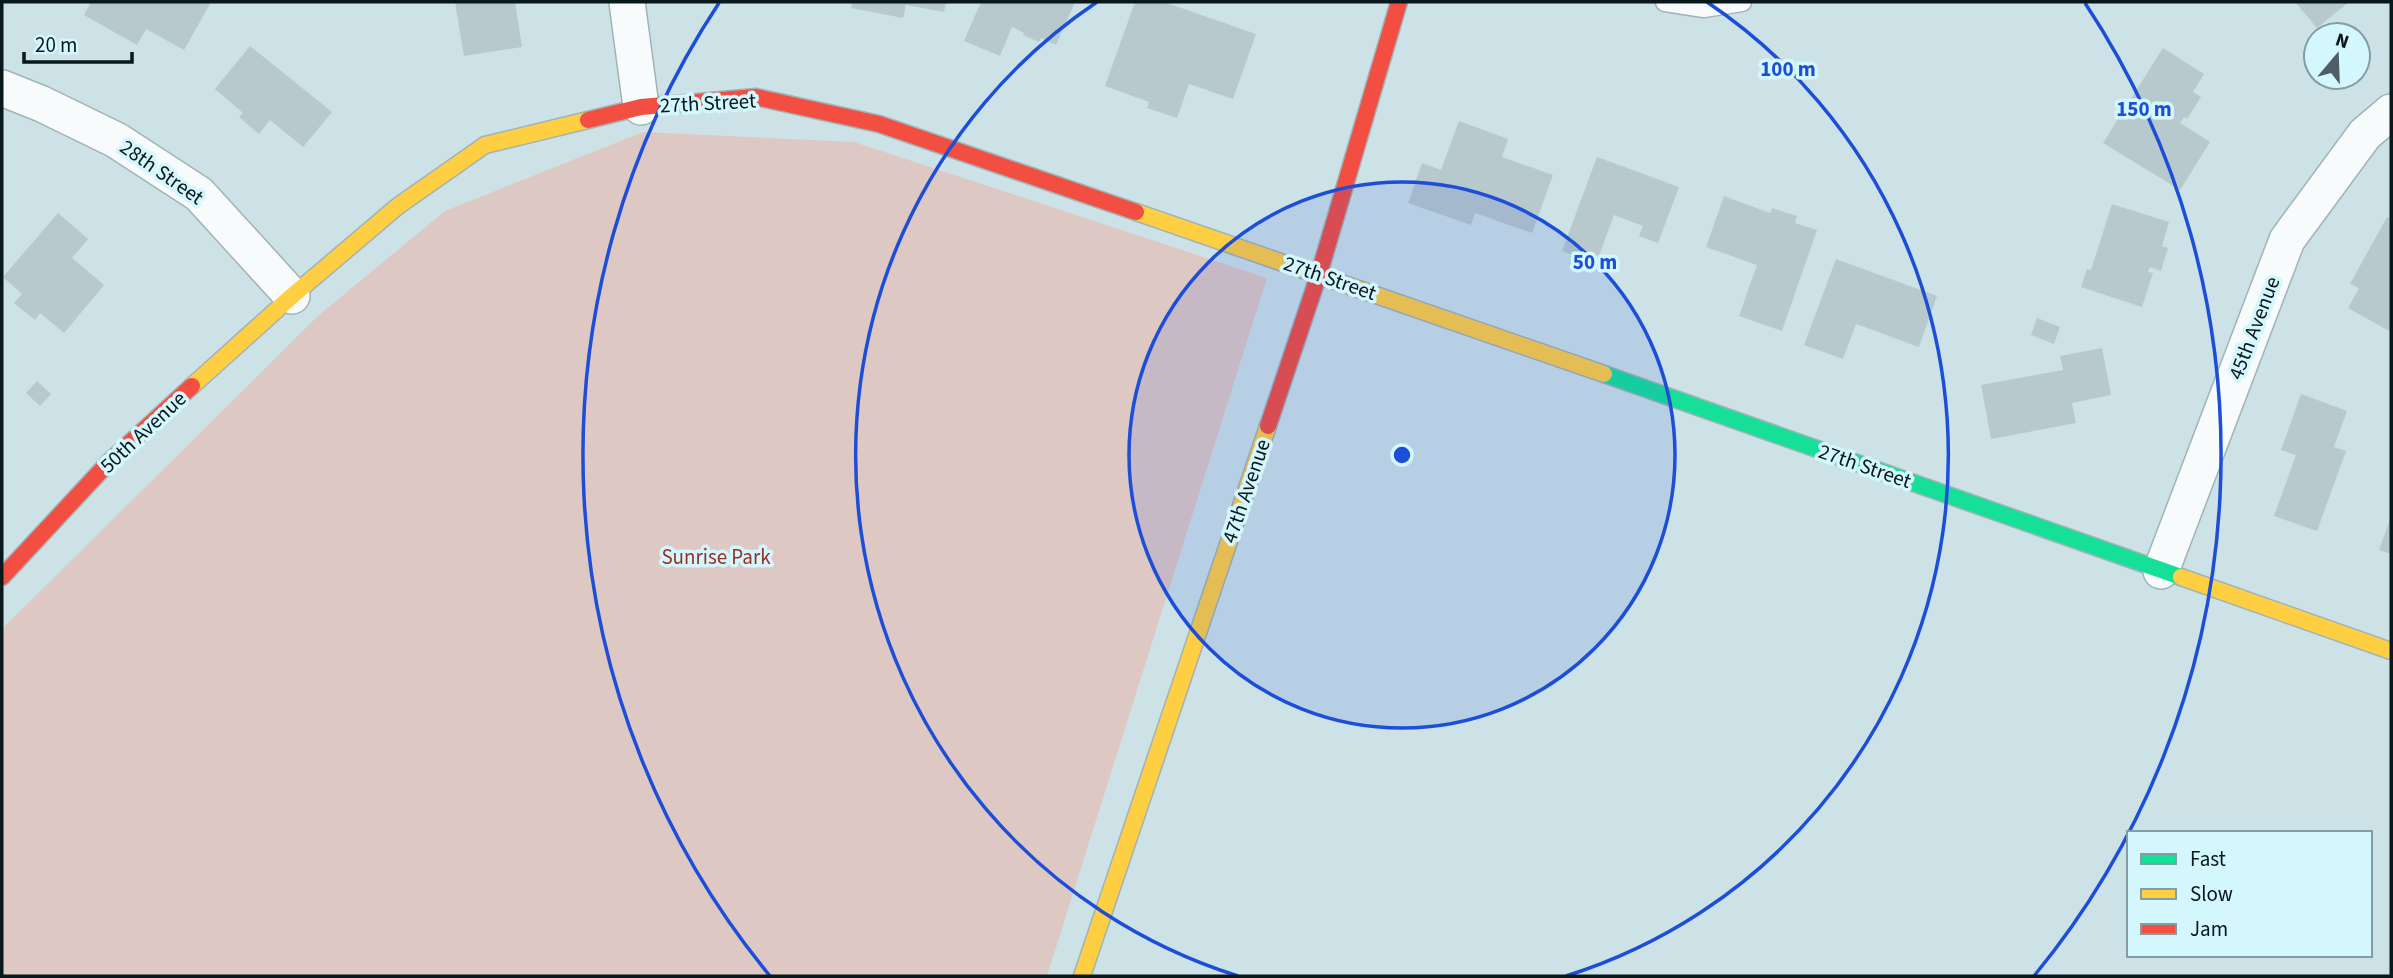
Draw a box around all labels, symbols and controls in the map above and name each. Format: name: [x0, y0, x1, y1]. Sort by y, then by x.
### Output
scale bar: [24, 21, 133, 65]
north arrow: [2302, 21, 2372, 91]
text: N: [2332, 27, 2352, 56]
text: 20 m: [35, 30, 77, 60]
text: 100 m: [1760, 54, 1816, 84]
street label: 27th Street: [659, 86, 757, 120]
text: 150 m: [2116, 94, 2172, 124]
street label: 28th Street: [114, 132, 210, 212]
text: 50 m: [1573, 247, 1617, 277]
street label: 27th Street: [1280, 248, 1380, 308]
street label: 45th Avenue: [2221, 272, 2287, 384]
street label: 50th Avenue: [93, 384, 193, 480]
street label: 47th Avenue: [1214, 435, 1278, 547]
street label: 27th Street: [1815, 436, 1915, 496]
centre of rings: [1390, 443, 1414, 467]
park label: Sunrise Park: [661, 542, 771, 572]
legend: [2127, 831, 2372, 957]
text: Fast: [2190, 844, 2226, 874]
text: Slow: [2190, 879, 2233, 909]
text: Jam: [2190, 914, 2228, 944]

